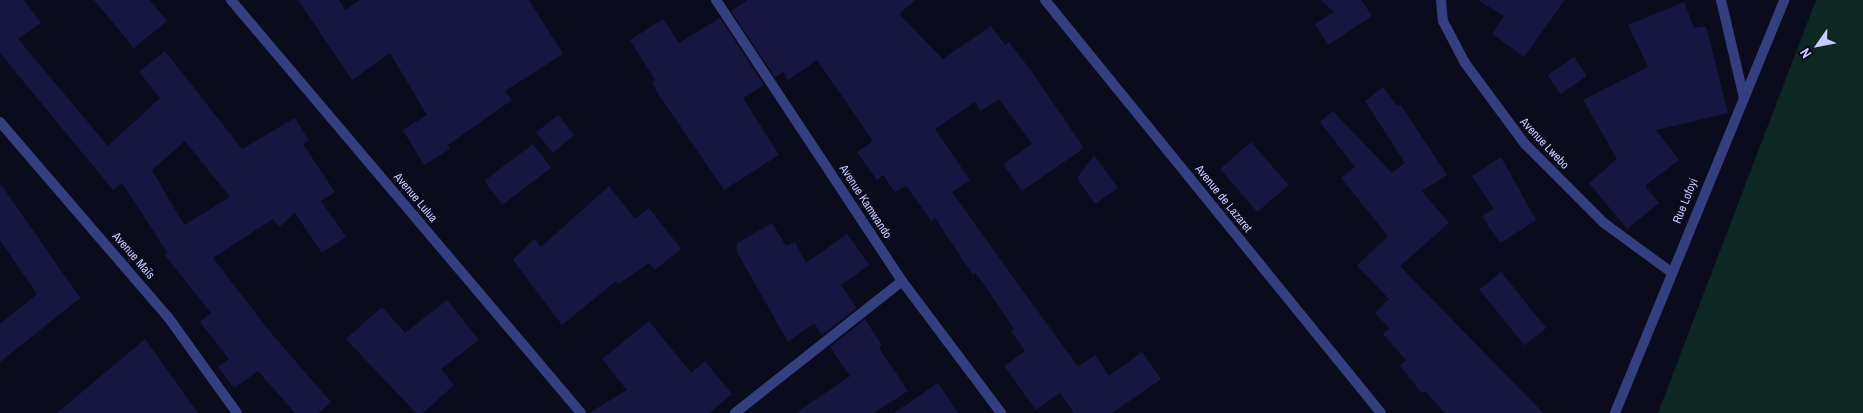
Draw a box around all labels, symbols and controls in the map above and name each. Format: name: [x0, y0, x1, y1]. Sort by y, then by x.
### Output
north arrow: [1793, 20, 1843, 70]
text: N: [1796, 45, 1815, 62]
street label: Avenue Lwebo: [1517, 115, 1571, 173]
street label: Avenue Kamwando: [836, 162, 894, 242]
street label: Avenue de Lazaret: [1191, 162, 1255, 236]
street label: Avenue Lulua: [390, 170, 440, 226]
street label: Rue Lofoyi: [1670, 176, 1702, 226]
street label: Avenue Maïs: [109, 230, 157, 282]

